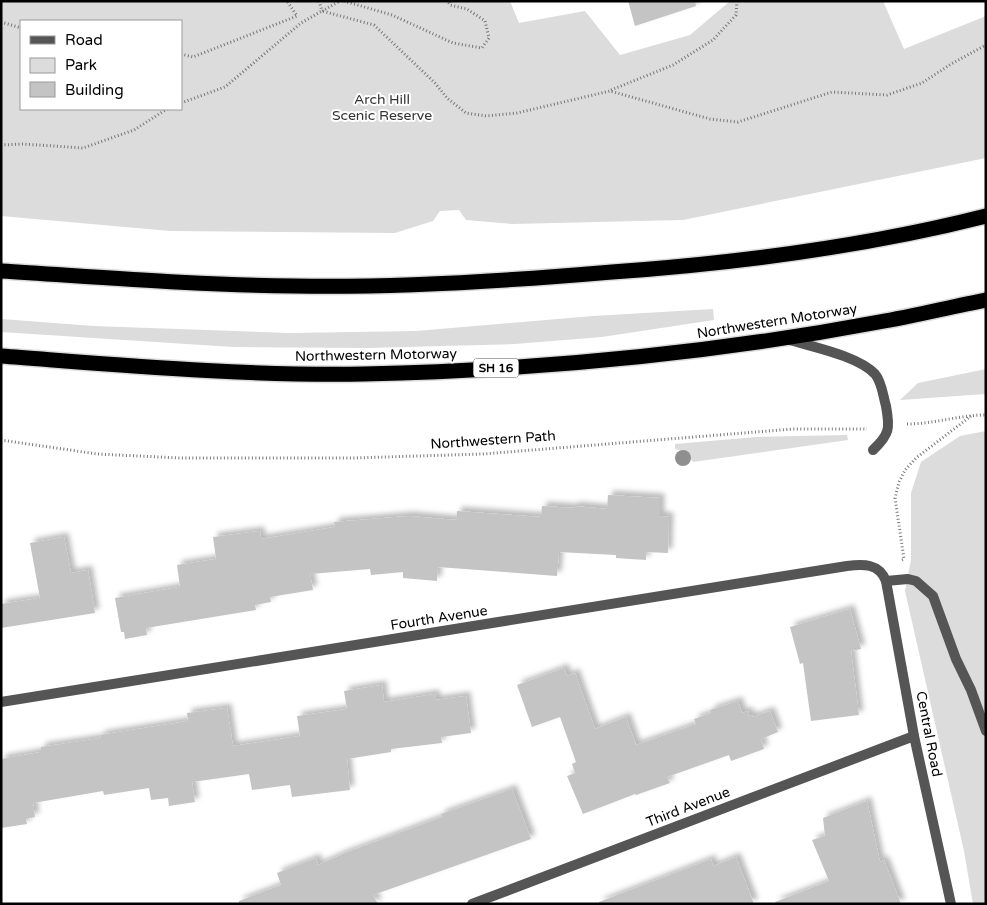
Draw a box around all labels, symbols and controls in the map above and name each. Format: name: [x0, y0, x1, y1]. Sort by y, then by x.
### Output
legend: [20, 20, 182, 110]
text: Road: [65, 31, 103, 49]
text: Park: [65, 56, 97, 74]
text: Building: [65, 81, 124, 99]
park label: Arch Hill Scenic Reserve: [332, 91, 432, 124]
street label: Northwestern Motorway: [696, 300, 859, 342]
street label: Northwestern Motorway: [295, 345, 458, 365]
road number: SH 16: [474, 358, 518, 378]
street label: Northwestern Path: [430, 427, 556, 453]
street label: Fourth Avenue: [389, 602, 489, 634]
street label: Central Road: [912, 690, 946, 778]
street label: Third Avenue: [644, 783, 732, 831]

